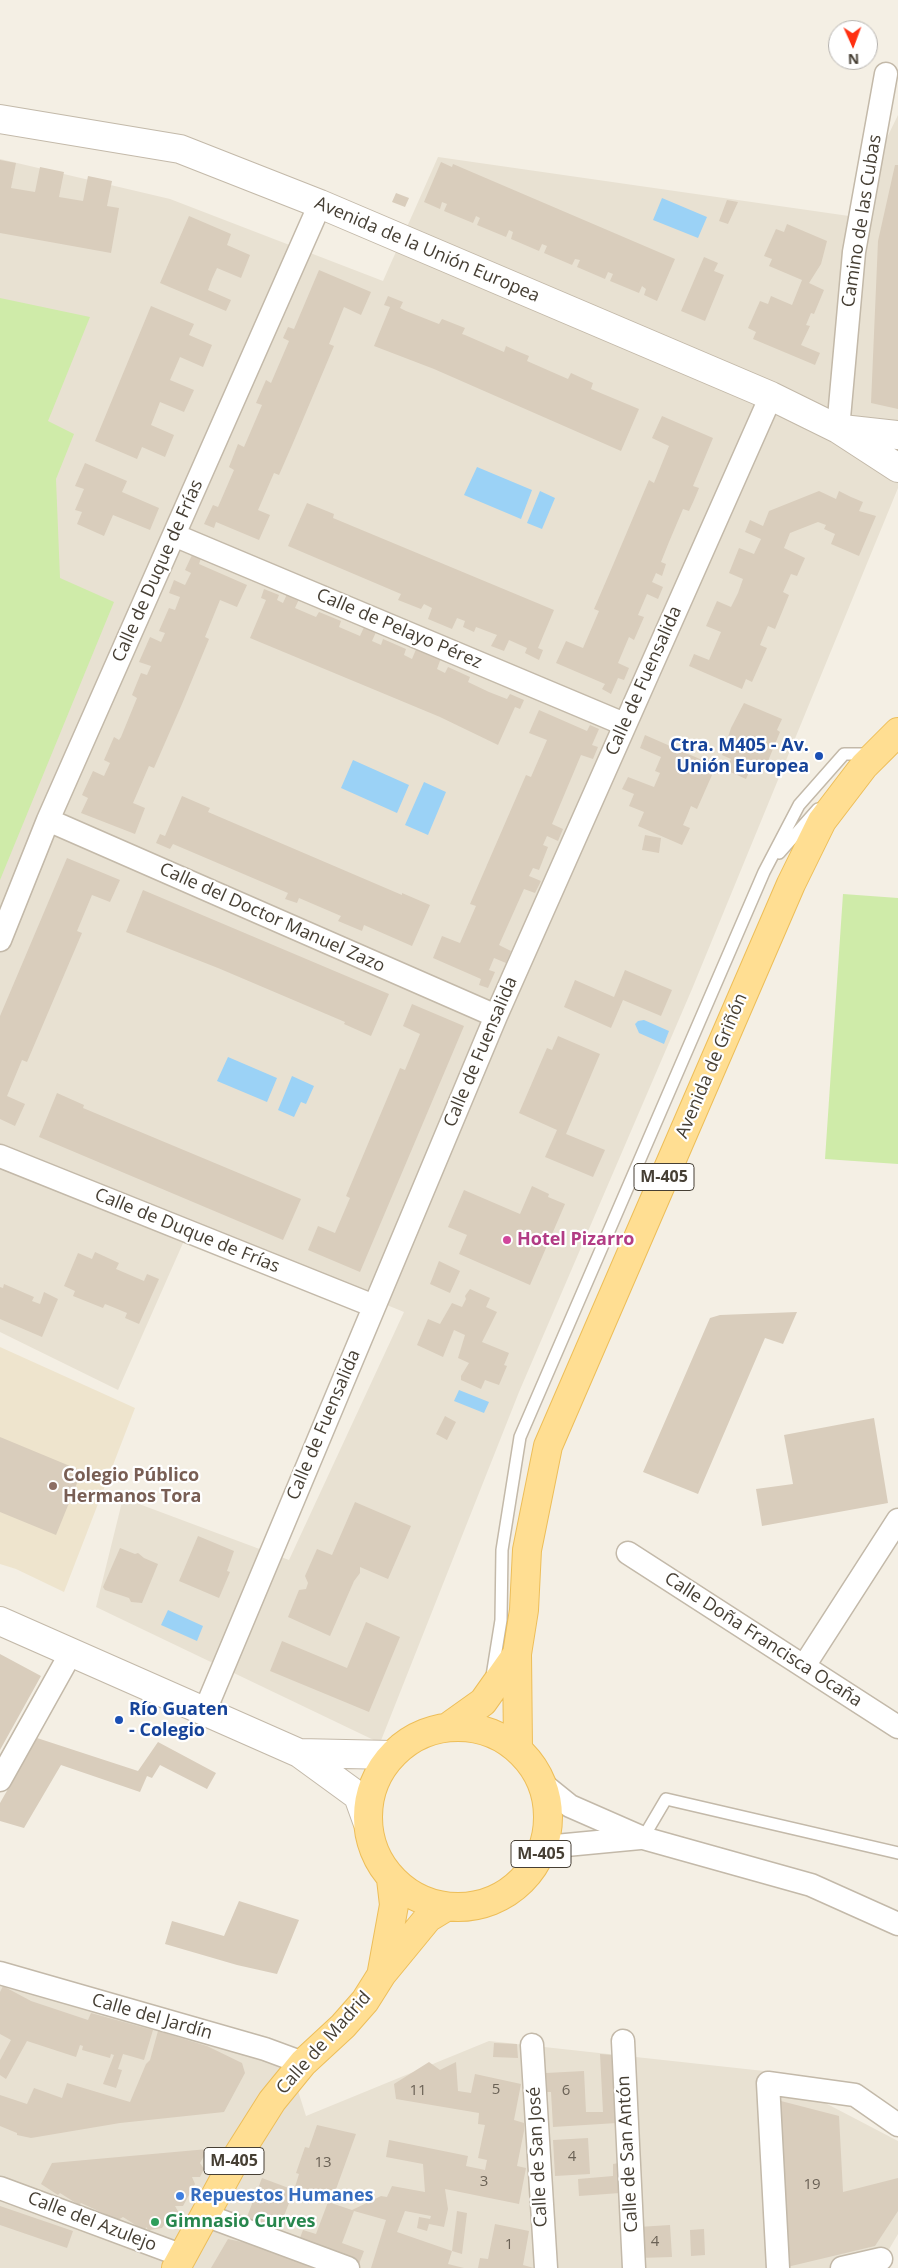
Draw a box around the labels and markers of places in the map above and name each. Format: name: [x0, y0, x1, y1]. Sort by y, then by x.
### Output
place label: Ctra. M405 - Av. Unión Europea: [670, 735, 809, 778]
marker: Ctra. M405 - Av. Unión Europea: [813, 750, 825, 762]
place label: Hotel Pizarro: [517, 1229, 634, 1251]
marker: Hotel Pizarro: [501, 1234, 513, 1246]
place label: Colegio Público Hermanos Tora: [63, 1465, 201, 1508]
marker: Colegio Público Hermanos Tora: [47, 1480, 59, 1492]
place label: Río Guaten - Colegio: [129, 1699, 228, 1742]
marker: Río Guaten - Colegio: [113, 1714, 125, 1726]
place label: Repuestos Humanes: [190, 2185, 373, 2207]
marker: Repuestos Humanes: [174, 2190, 186, 2202]
place label: Gimnasio Curves: [165, 2211, 315, 2233]
marker: Gimnasio Curves: [149, 2216, 161, 2228]

